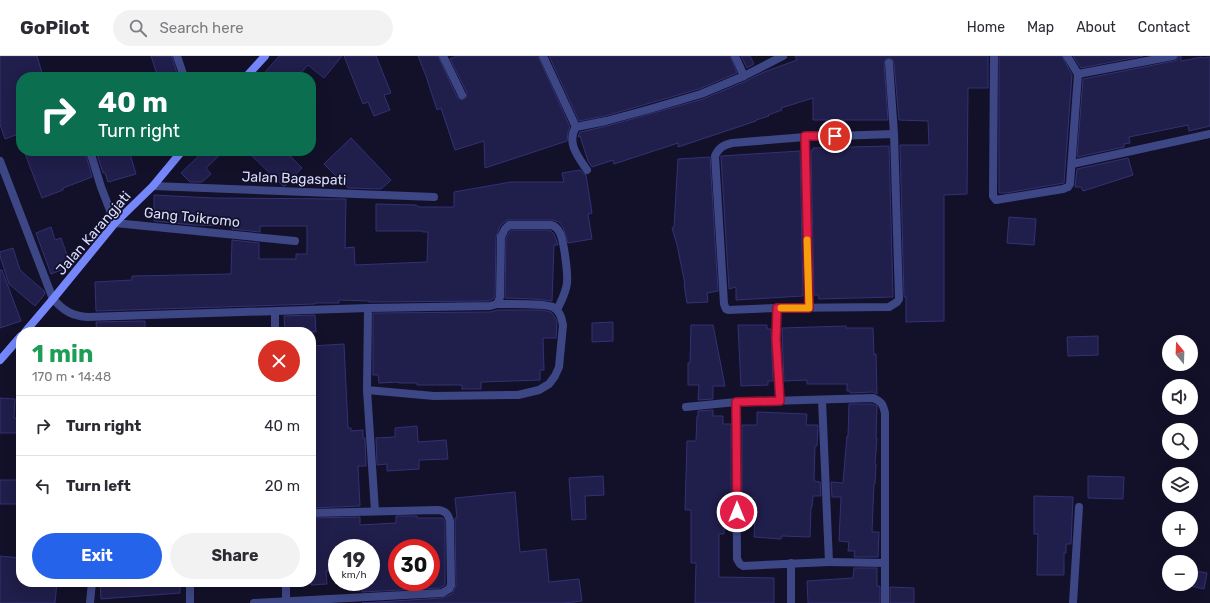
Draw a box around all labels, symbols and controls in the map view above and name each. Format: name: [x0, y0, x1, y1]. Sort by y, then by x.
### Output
search box: [113, 10, 393, 46]
text: GoPilot: [20, 16, 89, 39]
icon: search: [127, 17, 149, 39]
text: Search here: [159, 19, 244, 37]
text: Home: [967, 19, 1005, 36]
text: Map: [1027, 19, 1054, 36]
text: About: [1076, 19, 1116, 36]
text: Contact: [1138, 19, 1190, 36]
text: 40 m: [98, 86, 168, 119]
icon: right: [32, 88, 84, 140]
pin: [818, 119, 852, 153]
text: Turn right: [98, 120, 180, 142]
icon: arrive: [824, 125, 846, 147]
street label: Jalan Bagaspati: [241, 168, 347, 189]
street label: Jalan Karangjati: [52, 188, 134, 279]
street label: Gang Toikromo: [143, 204, 241, 231]
north arrow: [1162, 335, 1198, 371]
map controls: [1162, 335, 1198, 591]
text: 1 min: [32, 340, 93, 368]
button: close: [258, 340, 300, 382]
text: 170 m · 14:48: [32, 369, 111, 384]
button: sound: [1162, 379, 1198, 415]
icon: right: [32, 415, 54, 437]
text: Turn right: [66, 417, 141, 435]
text: 40 m: [264, 417, 300, 435]
button: search: [1162, 423, 1198, 459]
button: layers: [1162, 467, 1198, 503]
icon: left: [32, 475, 54, 497]
text: Turn left: [66, 477, 131, 495]
text: 20 m: [265, 477, 300, 495]
position arrow: [716, 491, 758, 533]
button: +: [1162, 511, 1198, 547]
button: Exit: [32, 533, 162, 579]
button: Share: [170, 533, 300, 579]
speed limit sign: 30: [388, 539, 440, 591]
text: 19: [343, 548, 365, 572]
button: −: [1162, 555, 1198, 591]
text: km/h: [342, 569, 366, 581]

